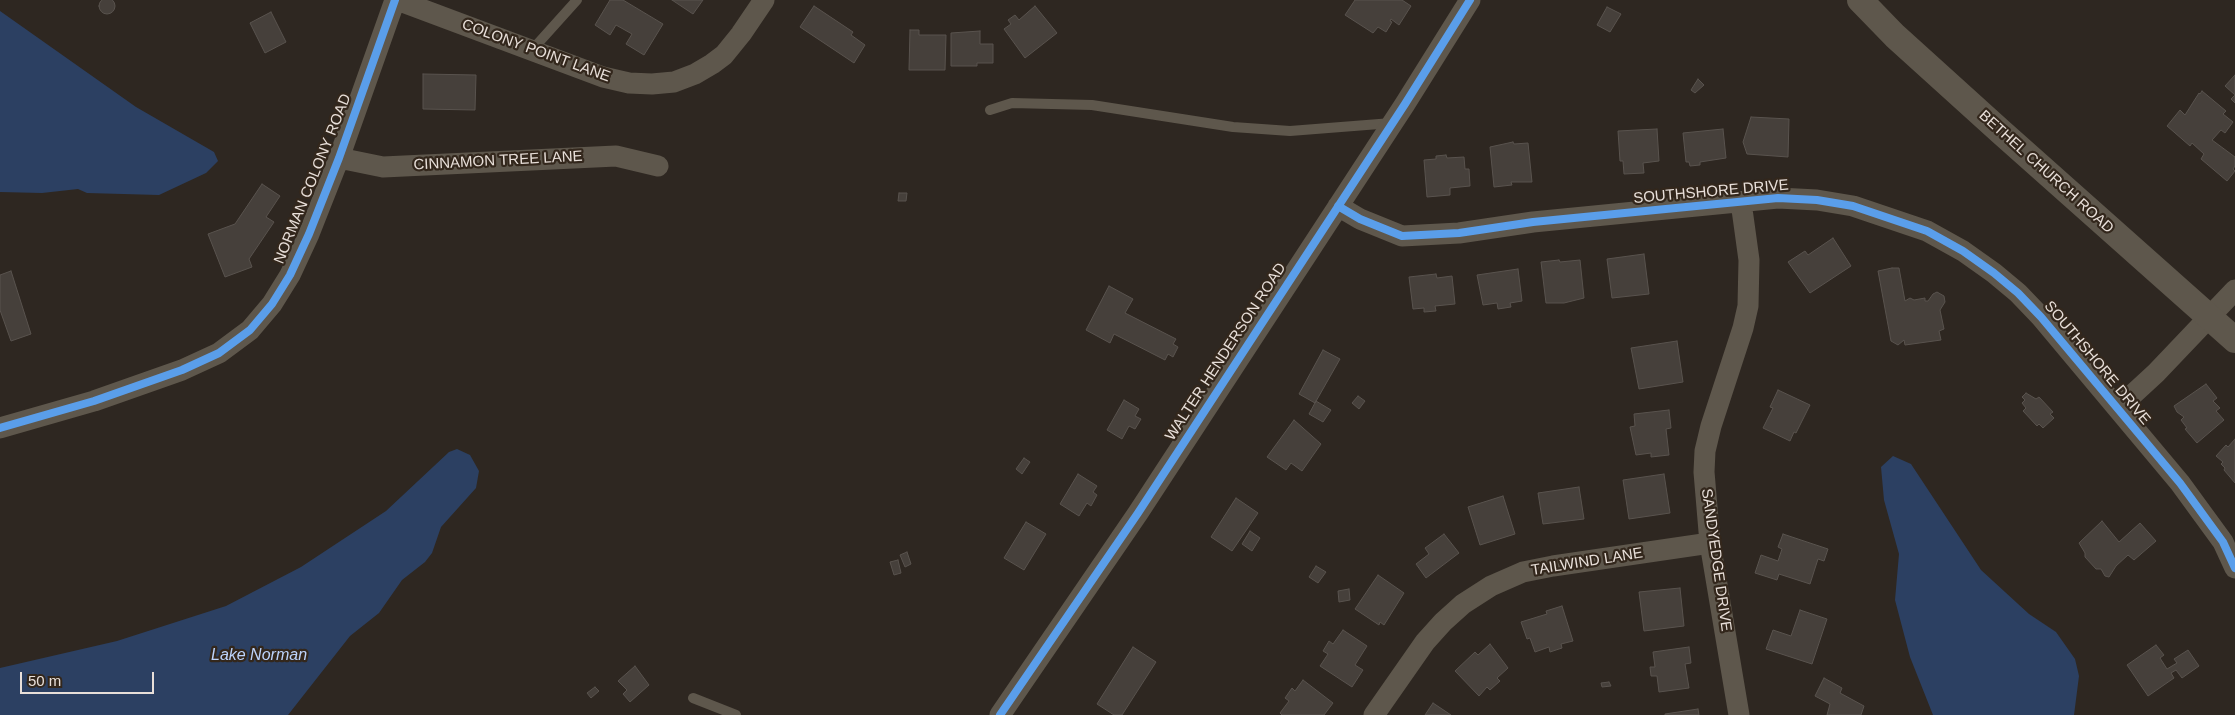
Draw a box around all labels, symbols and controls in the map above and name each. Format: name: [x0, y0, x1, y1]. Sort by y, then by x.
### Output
street label: COLONY POINT LANE: [459, 16, 613, 86]
street label: NORMAN COLONY ROAD: [271, 91, 355, 267]
street label: BETHEL CHURCH ROAD: [1975, 107, 2117, 237]
street label: CINNAMON TREE LANE: [413, 148, 583, 174]
street label: SOUTHSHORE DRIVE: [1633, 176, 1789, 208]
street label: WALTER HENDERSON ROAD: [1162, 260, 1290, 444]
street label: SOUTHSHORE DRIVE: [2040, 298, 2154, 428]
street label: SANDYEDGE DRIVE: [1697, 487, 1735, 633]
street label: TAILWIND LANE: [1530, 544, 1644, 580]
water label: Lake Norman: [211, 646, 307, 666]
scale bar: [22, 662, 156, 694]
text: 50 m: [28, 672, 61, 689]

